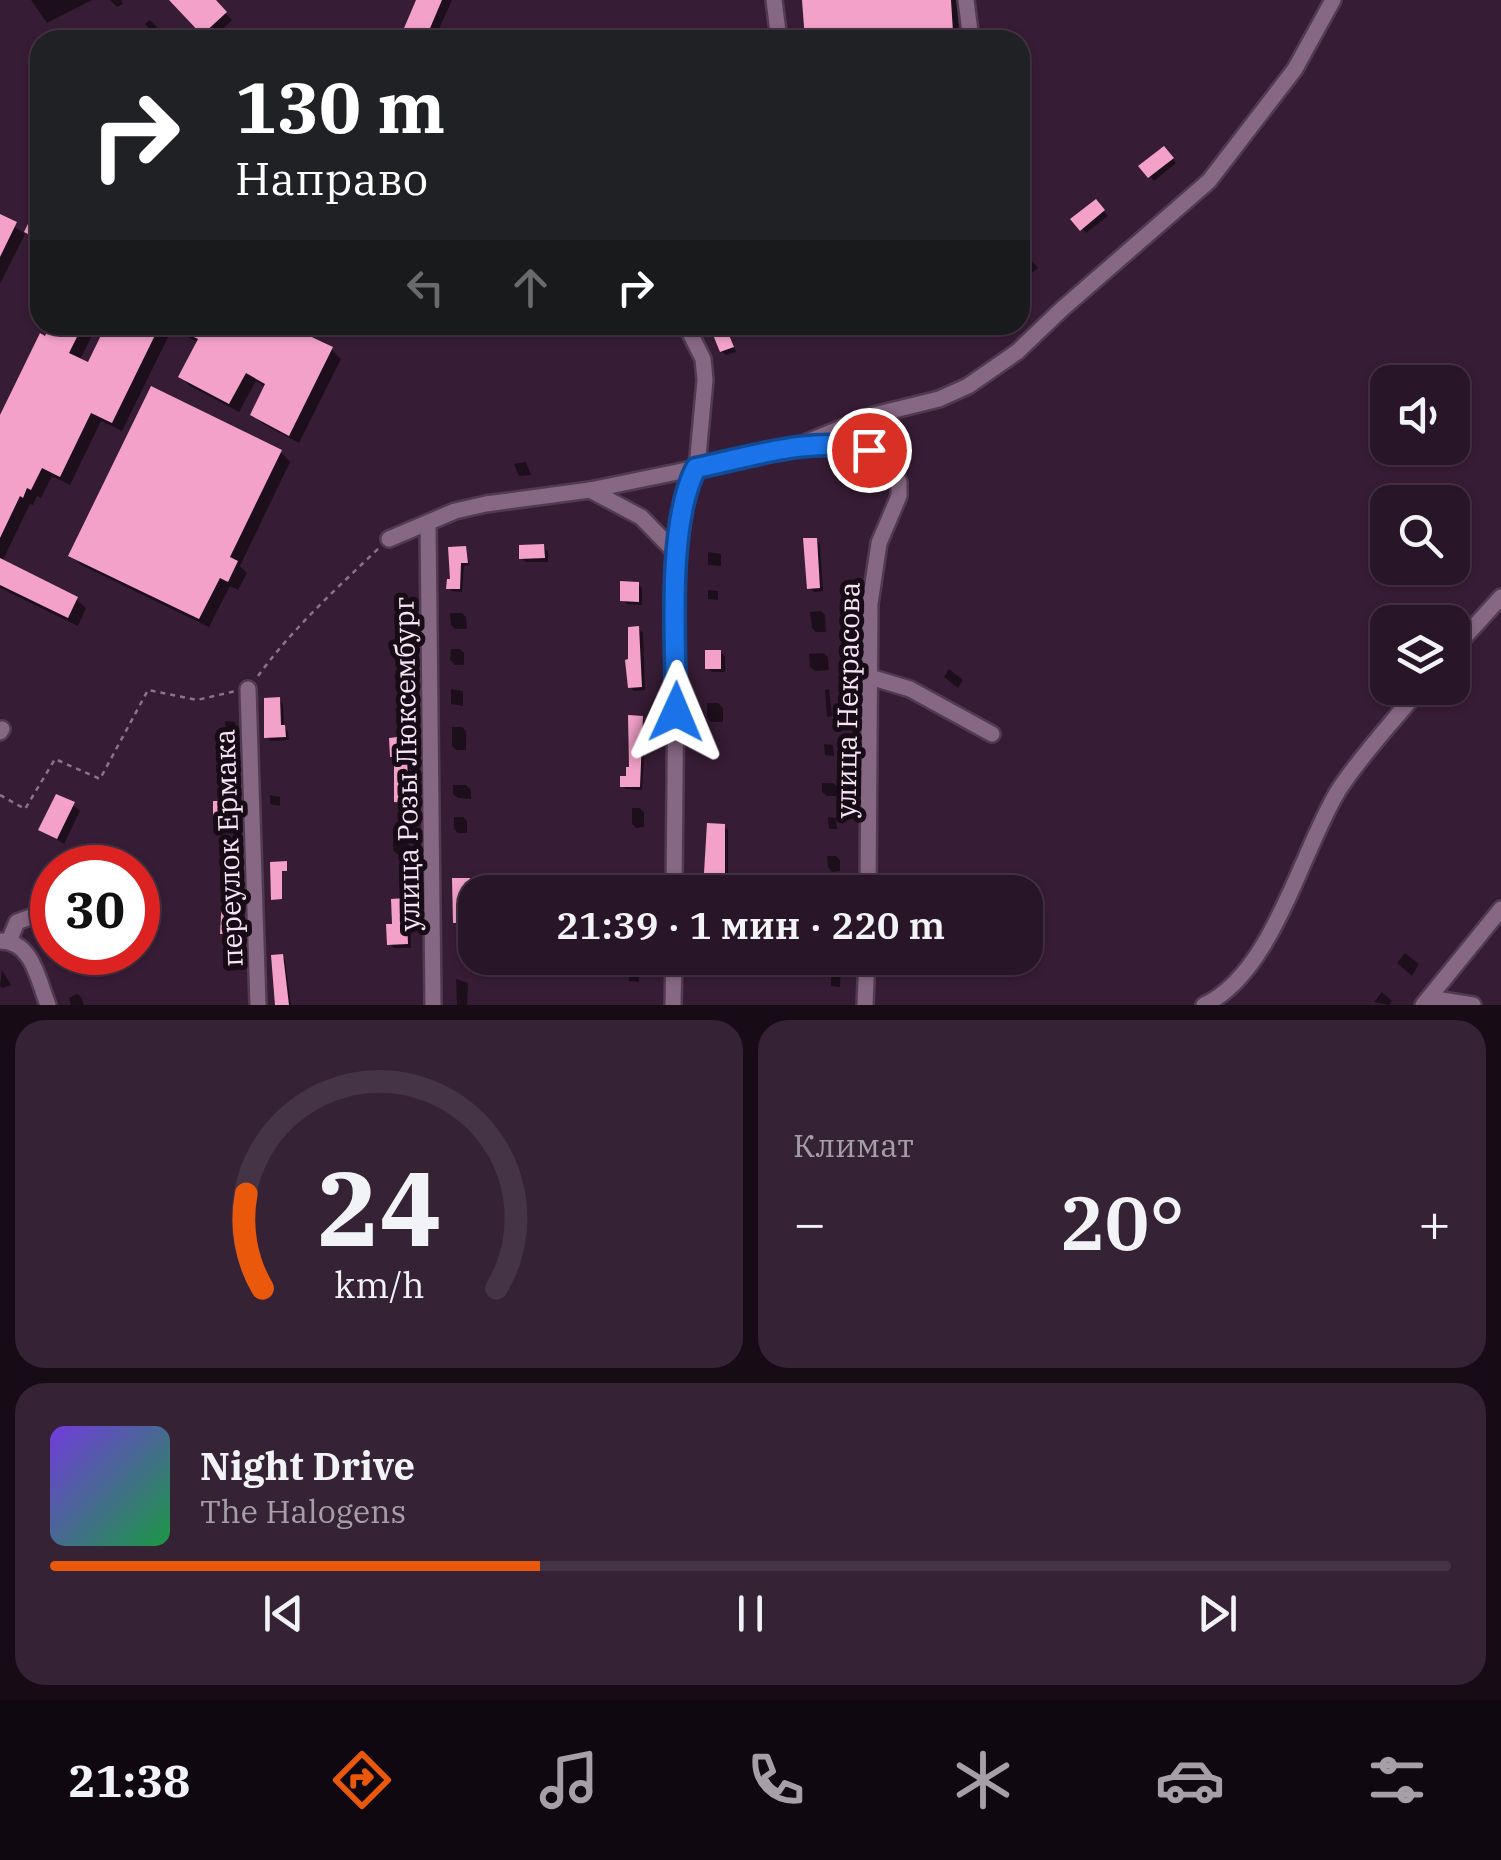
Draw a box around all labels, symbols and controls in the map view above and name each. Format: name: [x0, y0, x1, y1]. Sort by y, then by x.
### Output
text: 130 m: [235, 61, 445, 152]
icon: right: [70, 70, 200, 200]
text: Направо: [235, 149, 428, 207]
icon: left: [398, 260, 453, 315]
icon: ahead: [503, 260, 558, 315]
icon: right: [608, 260, 663, 315]
map controls: [1370, 365, 1470, 705]
button: sound: [1370, 365, 1470, 465]
pin: [827, 408, 912, 493]
icon: arrive: [842, 423, 897, 478]
button: search: [1370, 485, 1470, 585]
street label: улица Некрасова: [826, 581, 868, 819]
street label: улица Розы Люксембург: [385, 597, 427, 931]
button: layers: [1370, 605, 1470, 705]
position arrow: [624, 660, 728, 764]
street label: переулок Ермака: [205, 728, 251, 968]
speed limit sign: 30: [30, 845, 160, 975]
text: 21:39 · 1 мин · 220 m: [556, 900, 945, 949]
text: Климат: [793, 1124, 914, 1166]
text: 24: [317, 1139, 441, 1275]
text: 20°: [1059, 1173, 1185, 1271]
text: −: [793, 1187, 826, 1258]
text: +: [1418, 1187, 1451, 1258]
text: km/h: [334, 1261, 424, 1308]
text: Night Drive: [200, 1441, 415, 1490]
text: The Halogens: [200, 1490, 406, 1532]
icon: previous: [256, 1586, 311, 1641]
icon: pause: [723, 1586, 778, 1641]
icon: next: [1190, 1586, 1245, 1641]
icon: directions: [327, 1745, 397, 1815]
icon: music: [534, 1745, 604, 1815]
icon: phone: [741, 1745, 811, 1815]
icon: climate: [948, 1745, 1018, 1815]
icon: car: [1155, 1745, 1225, 1815]
icon: filters: [1362, 1745, 1432, 1815]
text: 21:38: [69, 1751, 190, 1809]

